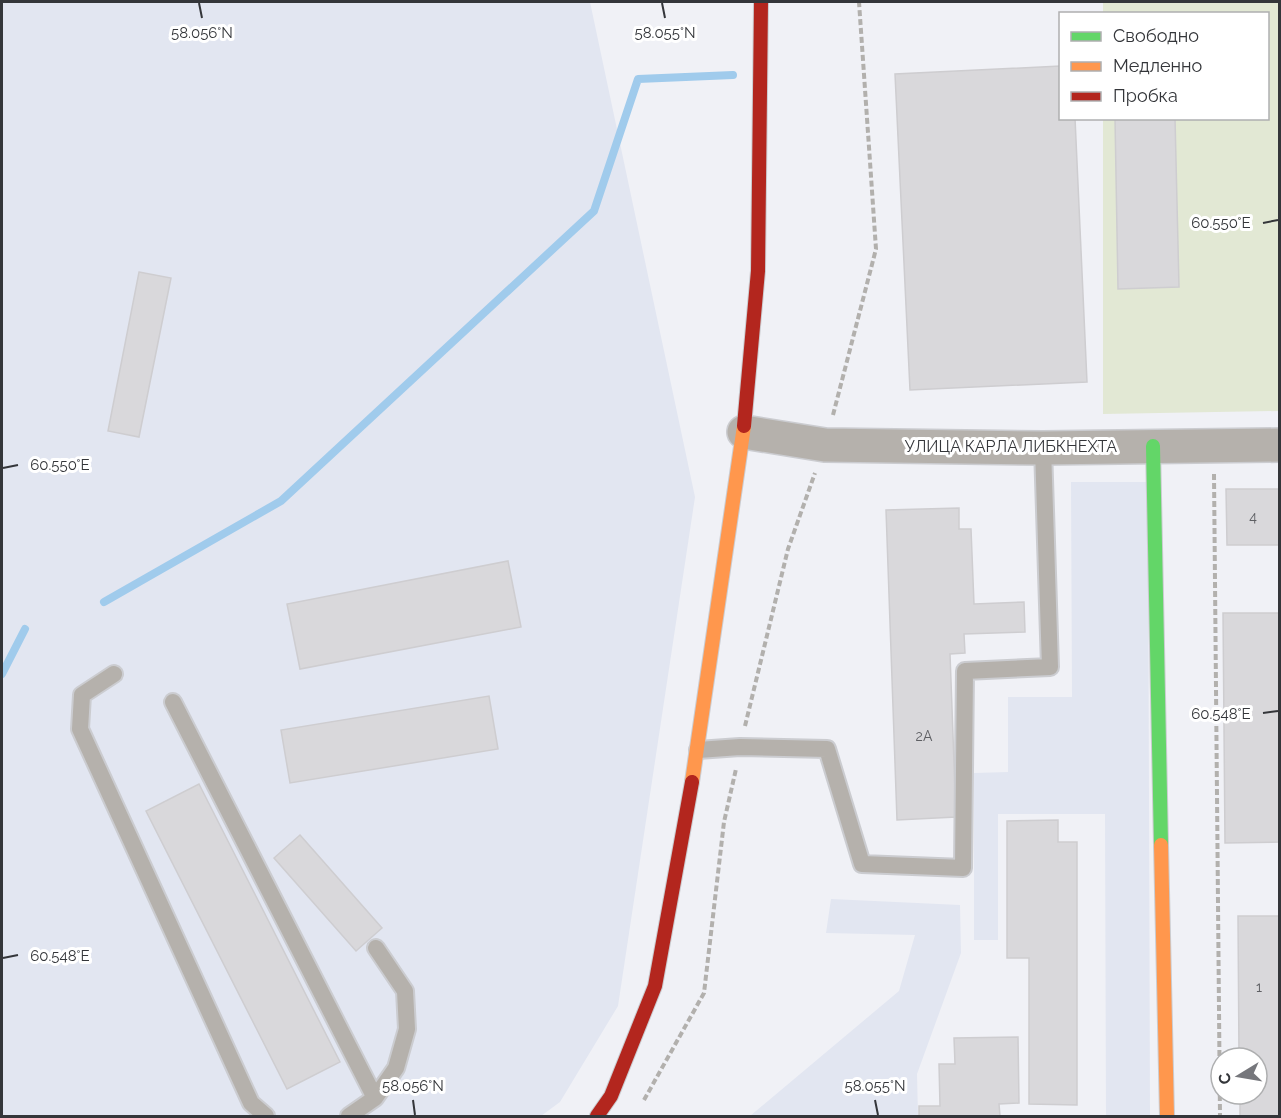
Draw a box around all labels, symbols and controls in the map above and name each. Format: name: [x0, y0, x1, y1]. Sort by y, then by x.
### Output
legend: [1059, 12, 1269, 120]
text: 58.056°N: [171, 24, 233, 42]
text: 58.055°N: [634, 24, 696, 42]
text: Свободно: [1113, 25, 1199, 46]
text: Медленно: [1113, 55, 1202, 76]
text: Пробка: [1113, 85, 1178, 106]
text: 60.550°E: [1191, 214, 1251, 232]
street label: УЛИЦА КАРЛА ЛИБКНЕХТА: [905, 437, 1117, 456]
text: 60.550°E: [30, 456, 90, 474]
house number: 4: [1249, 509, 1257, 525]
text: 60.548°E: [1191, 705, 1251, 723]
house number: 2А: [916, 728, 933, 744]
text: 60.548°E: [30, 947, 90, 965]
house number: 1: [1256, 979, 1262, 995]
north arrow: [1209, 1046, 1269, 1106]
text: С: [1214, 1072, 1235, 1086]
text: 58.056°N: [382, 1077, 444, 1095]
text: 58.055°N: [844, 1077, 906, 1095]

